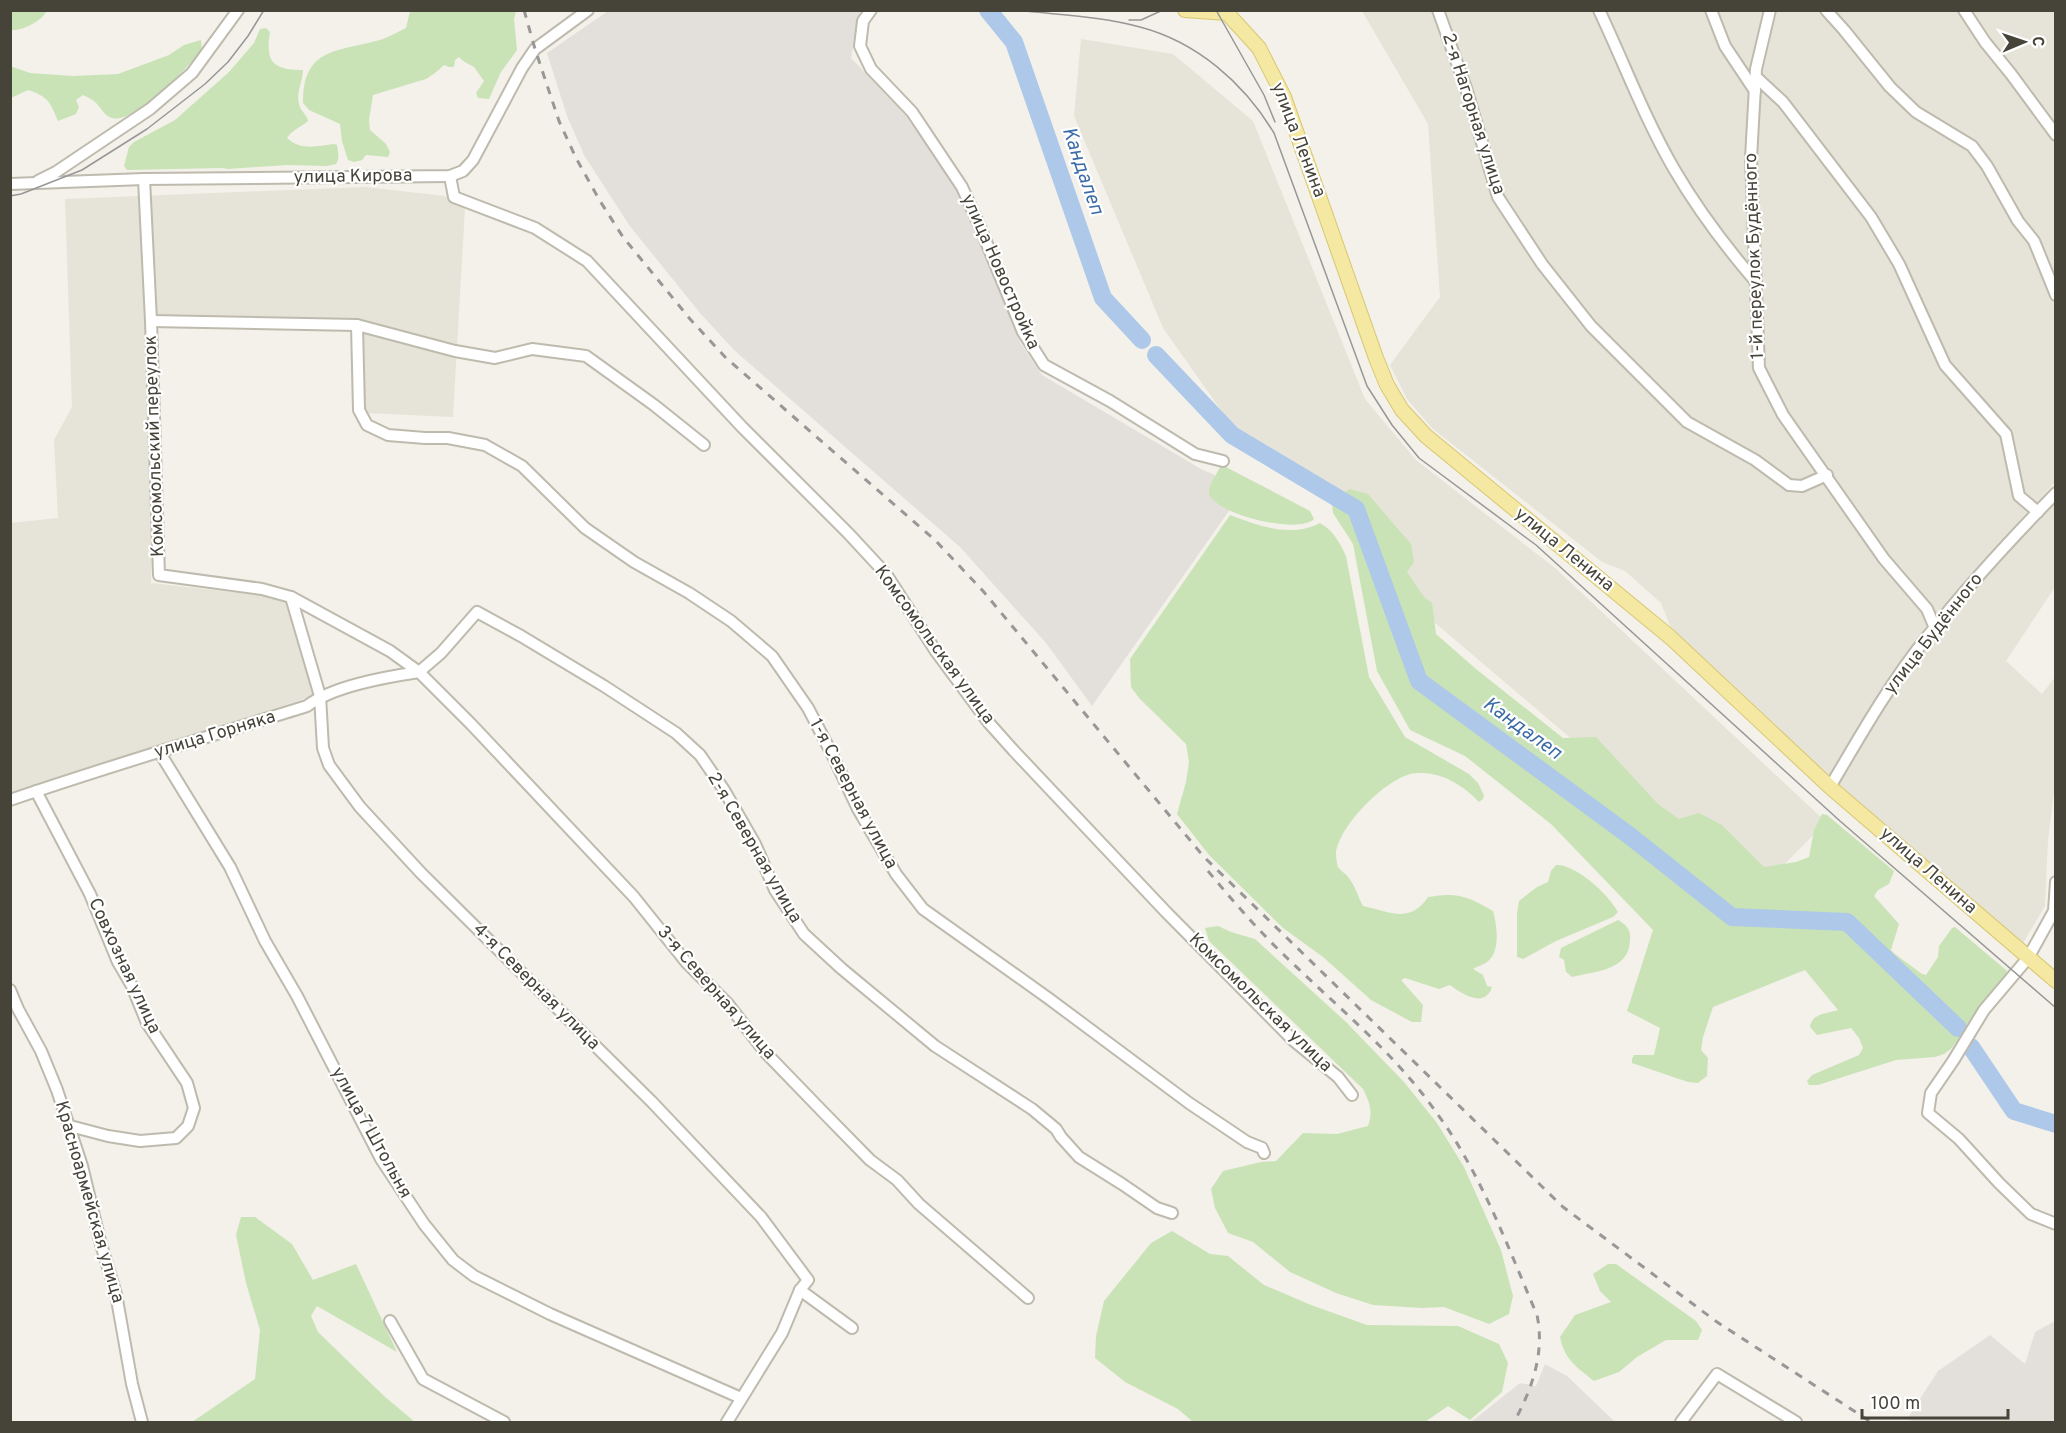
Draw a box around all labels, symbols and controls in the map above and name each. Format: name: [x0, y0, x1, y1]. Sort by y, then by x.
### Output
north arrow: [1994, 12, 2054, 72]
street label: 2-я Нагорная улица: [1436, 30, 1510, 198]
text: С: [2027, 36, 2047, 47]
street label: улица Ленина: [1266, 79, 1330, 201]
water label: Кандалеп: [1055, 124, 1109, 219]
street label: 1-й переулок Будённого: [1740, 152, 1770, 360]
street label: улица Кирова: [293, 164, 413, 190]
street label: улица Новостройка: [955, 191, 1045, 353]
street label: Комсомольский переулок: [140, 335, 170, 557]
street label: улица Ленина: [1510, 503, 1618, 597]
street label: Комсомольская улица: [869, 561, 999, 729]
street label: улица Будённого: [1879, 569, 1989, 699]
water label: Кандалеп: [1477, 692, 1567, 767]
street label: улица Горняка: [152, 706, 278, 764]
street label: 1-я Северная улица: [804, 715, 902, 873]
street label: 2-я Северная улица: [701, 769, 807, 927]
street label: улица Ленина: [1875, 822, 1981, 920]
street label: Совхозная улица: [82, 894, 166, 1038]
street label: 4-я Северная улица: [468, 919, 604, 1055]
street label: 3-я Северная улица: [652, 921, 780, 1065]
street label: Комсомольская улица: [1183, 928, 1337, 1078]
street label: улица 7 Штольня: [325, 1063, 417, 1203]
street label: Красноармейская улица: [49, 1098, 129, 1306]
scale bar: [1862, 1382, 2008, 1420]
text: 100 m: [1871, 1393, 1920, 1416]

